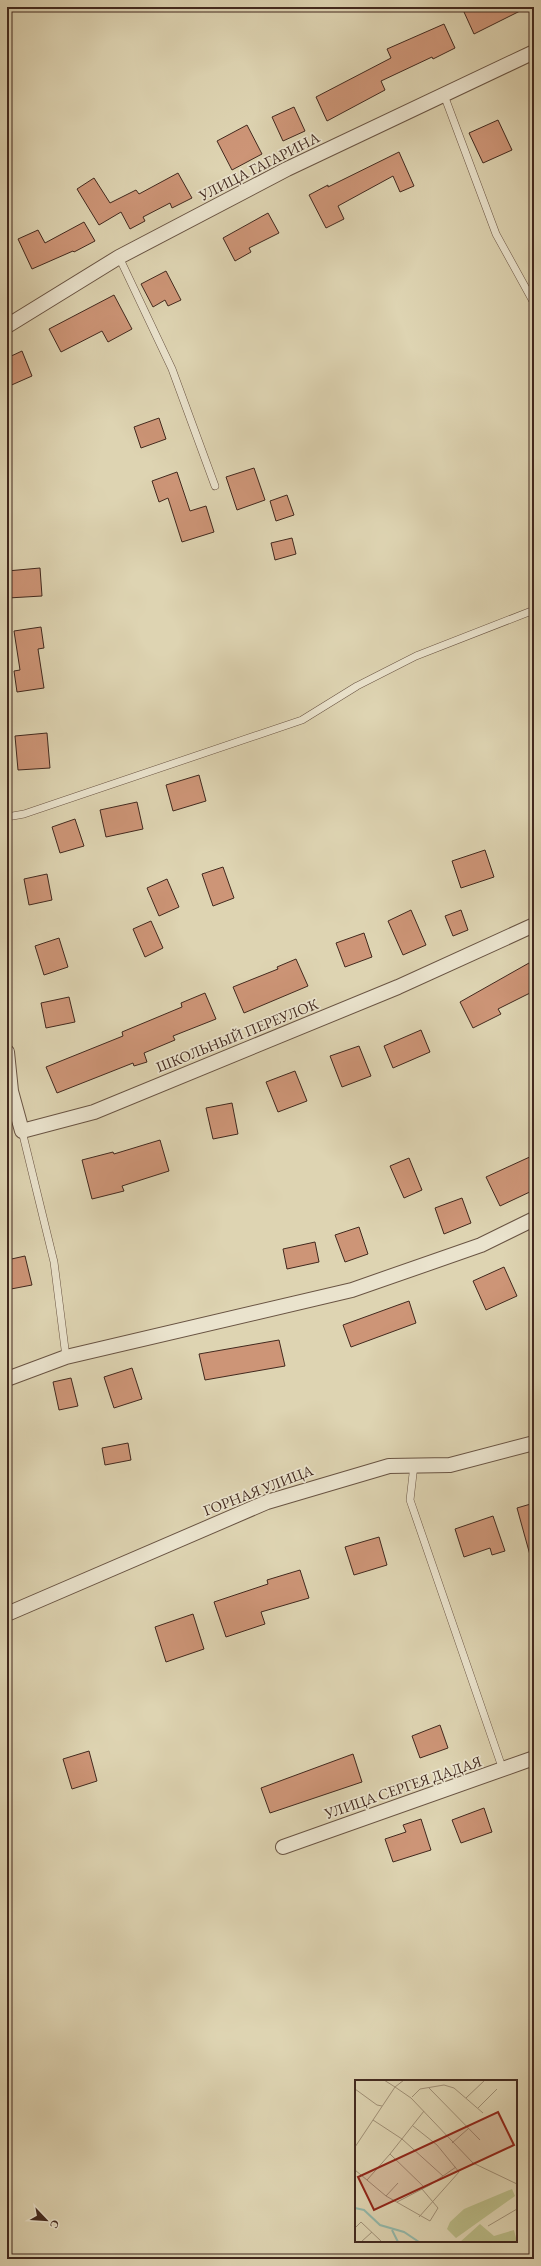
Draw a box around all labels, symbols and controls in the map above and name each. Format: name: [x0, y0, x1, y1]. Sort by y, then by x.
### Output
street label: УЛИЦА ГАГАРИНА: [195, 127, 323, 205]
street label: ШКОЛЬНЫЙ ПЕРЕУЛОК: [153, 994, 321, 1076]
street label: ГОРНАЯ УЛИЦА: [200, 1460, 316, 1520]
street label: УЛИЦА СЕРГЕЯ ДАДАЯ: [321, 1751, 484, 1823]
inset map: [355, 2080, 517, 2242]
north arrow: [26, 2200, 66, 2240]
text: С: [47, 2218, 63, 2231]

